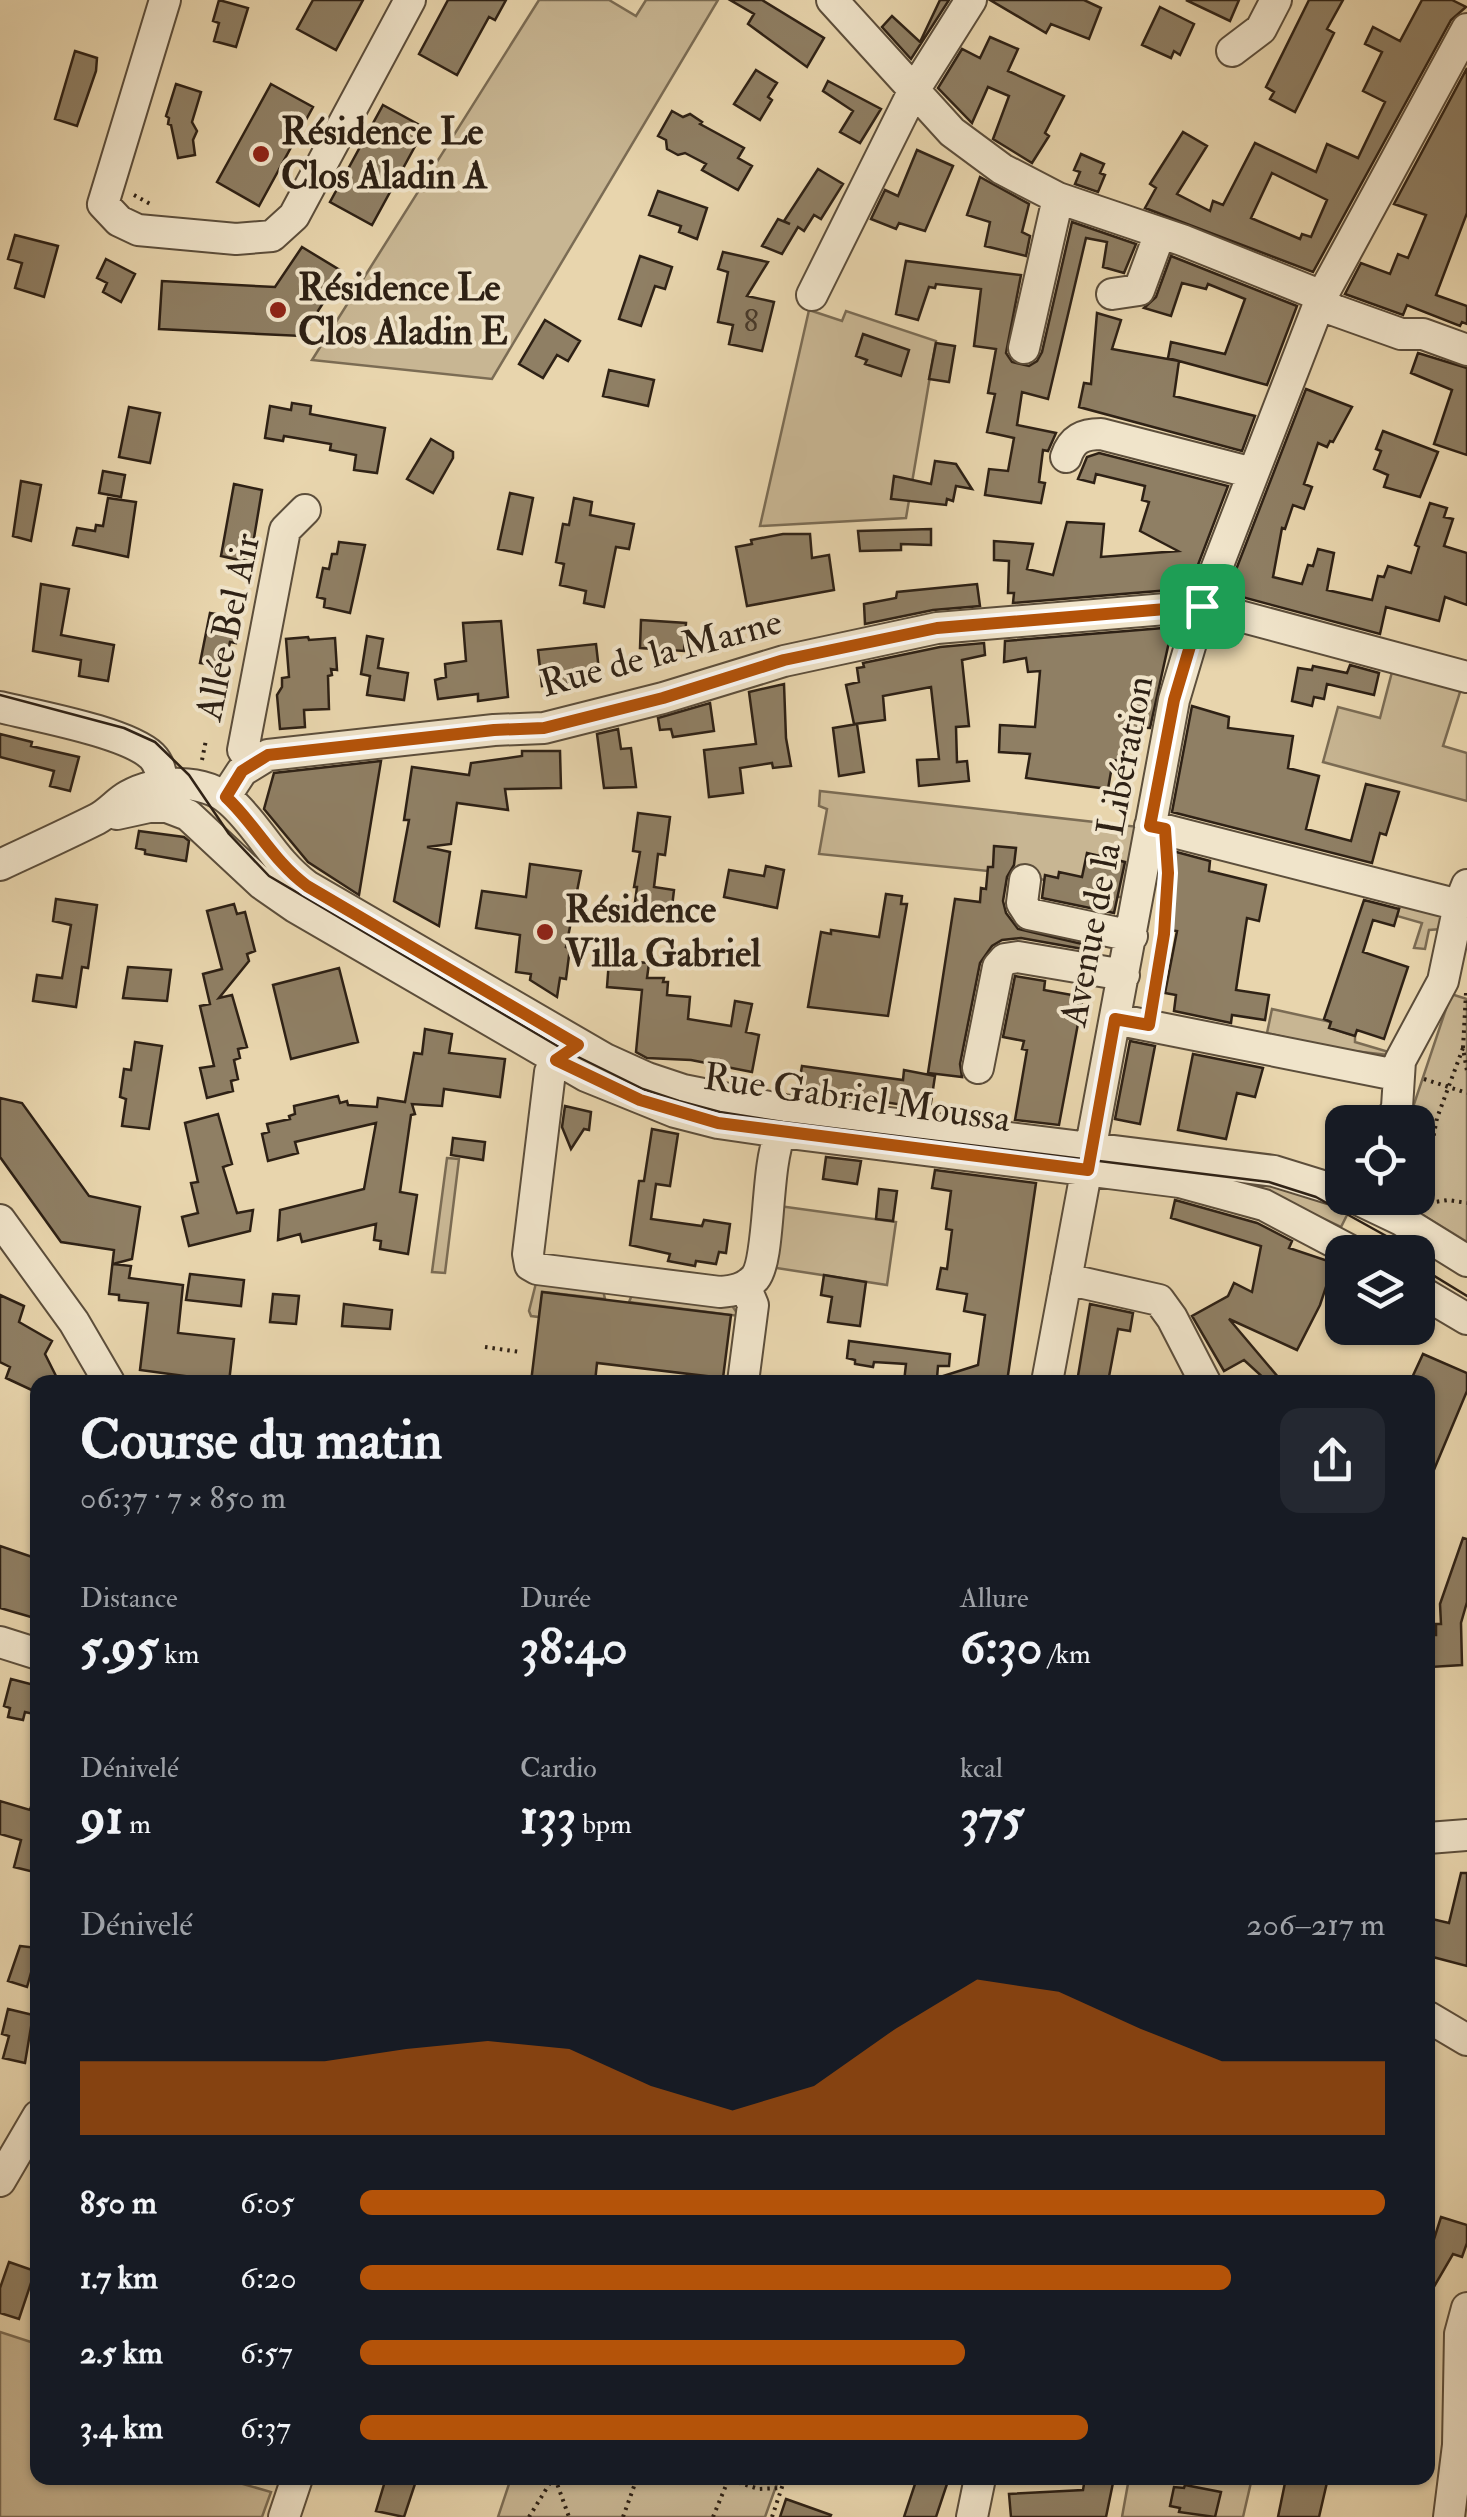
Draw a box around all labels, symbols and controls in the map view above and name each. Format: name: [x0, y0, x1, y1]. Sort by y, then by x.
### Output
place label: Résidence Le Clos Aladin A: [281, 108, 489, 200]
marker: Résidence Le Clos Aladin A: [250, 143, 272, 165]
place label: Résidence Le Clos Aladin E: [298, 264, 508, 356]
marker: Résidence Le Clos Aladin E: [267, 299, 289, 321]
house number: 8: [743, 301, 759, 341]
street label: Allée Bel Air: [185, 529, 271, 726]
pin: [1160, 564, 1245, 649]
icon: arrive: [1175, 579, 1230, 634]
street label: Rue de la Marne: [535, 598, 787, 708]
street label: Avenue de la Libération: [1049, 672, 1165, 1031]
place label: Résidence Villa Gabriel: [565, 886, 761, 978]
marker: Résidence Villa Gabriel: [534, 921, 556, 943]
street label: Rue Gabriel Moussa: [700, 1053, 1014, 1143]
map controls: [1325, 1105, 1435, 1345]
button: locate: [1325, 1105, 1435, 1215]
button: layers: [1325, 1235, 1435, 1345]
text: Course du matin: [80, 1406, 442, 1475]
button: share: [1280, 1408, 1385, 1513]
text: 06:37 · 7 × 850 m: [80, 1478, 286, 1518]
text: Distance: [80, 1581, 178, 1616]
text: Durée: [520, 1581, 591, 1616]
text: Allure: [960, 1581, 1029, 1616]
text: 5.95: [80, 1616, 158, 1679]
text: 38:40: [520, 1616, 628, 1679]
text: 6:30: [960, 1616, 1042, 1679]
text: km: [158, 1637, 199, 1672]
text: /km: [1042, 1637, 1091, 1672]
text: Dénivelé: [80, 1751, 179, 1786]
text: Cardio: [520, 1751, 597, 1786]
text: kcal: [960, 1751, 1003, 1786]
text: 91: [80, 1786, 123, 1849]
text: 133: [520, 1786, 576, 1849]
text: 375: [960, 1786, 1024, 1849]
text: m: [123, 1807, 151, 1842]
text: bpm: [576, 1807, 632, 1842]
text: Dénivelé: [80, 1905, 193, 1945]
text: 206–217 m: [1246, 1905, 1385, 1945]
text: 850 m: [80, 2183, 157, 2223]
text: 6:05: [240, 2183, 295, 2223]
text: 1.7 km: [80, 2258, 158, 2298]
text: 6:20: [240, 2258, 297, 2298]
text: 2.5 km: [80, 2333, 163, 2373]
text: 6:57: [240, 2333, 293, 2373]
text: 3.4 km: [80, 2408, 163, 2448]
text: 6:37: [240, 2408, 291, 2448]

